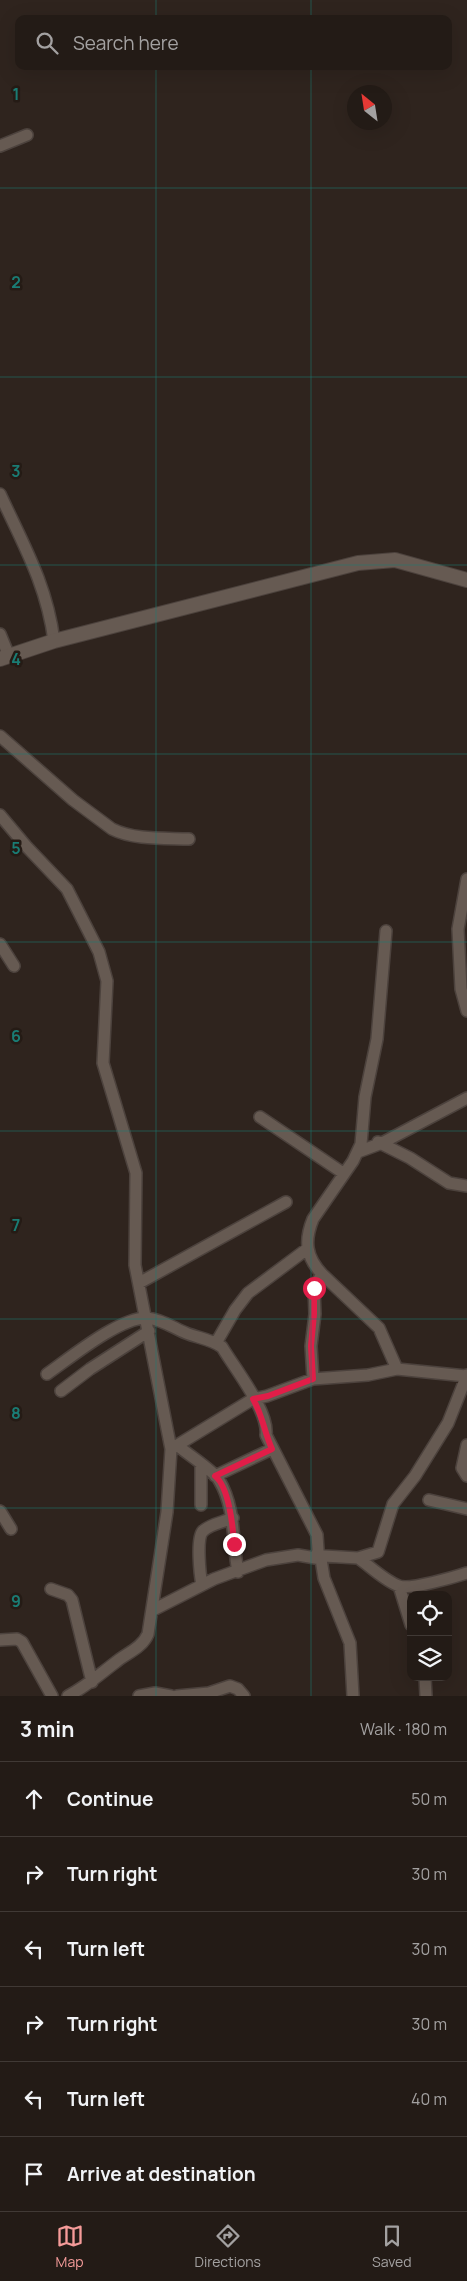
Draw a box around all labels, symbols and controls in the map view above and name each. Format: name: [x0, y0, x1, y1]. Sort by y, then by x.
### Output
search box: [15, 15, 452, 70]
icon: search: [33, 29, 61, 57]
text: Search here: [73, 30, 179, 56]
text: 1: [12, 83, 20, 105]
north arrow: [347, 85, 392, 130]
text: 2: [11, 271, 21, 293]
text: 3: [11, 460, 21, 482]
text: 4: [11, 648, 21, 670]
text: 5: [11, 837, 21, 859]
text: 6: [11, 1025, 21, 1047]
text: 7: [12, 1214, 20, 1236]
route start: [303, 1277, 326, 1300]
text: 8: [11, 1402, 21, 1424]
route end: [223, 1533, 246, 1556]
text: 9: [11, 1590, 21, 1612]
map controls: [407, 1591, 452, 1681]
button: locate: [407, 1591, 452, 1636]
button: layers: [407, 1636, 452, 1681]
text: 3 min: [20, 1715, 74, 1743]
text: Walk · 180 m: [360, 1718, 447, 1740]
icon: ahead: [20, 1785, 48, 1813]
text: Continue: [67, 1786, 153, 1812]
text: 50 m: [411, 1788, 447, 1810]
icon: right: [20, 1860, 48, 1888]
text: Turn right: [67, 1861, 157, 1887]
text: 30 m: [412, 1863, 447, 1885]
icon: left: [20, 1935, 48, 1963]
text: Turn left: [67, 1936, 145, 1962]
text: 30 m: [412, 1938, 447, 1960]
icon: right: [20, 2010, 48, 2038]
text: Turn right: [67, 2011, 157, 2037]
text: 30 m: [412, 2013, 447, 2035]
icon: left: [20, 2085, 48, 2113]
text: Turn left: [67, 2086, 145, 2112]
text: 40 m: [411, 2088, 447, 2110]
icon: arrive: [20, 2160, 48, 2188]
text: Arrive at destination: [67, 2161, 256, 2187]
tab: Map: [56, 2222, 84, 2271]
tab: Directions: [195, 2222, 261, 2271]
tab: Saved: [372, 2222, 411, 2271]

